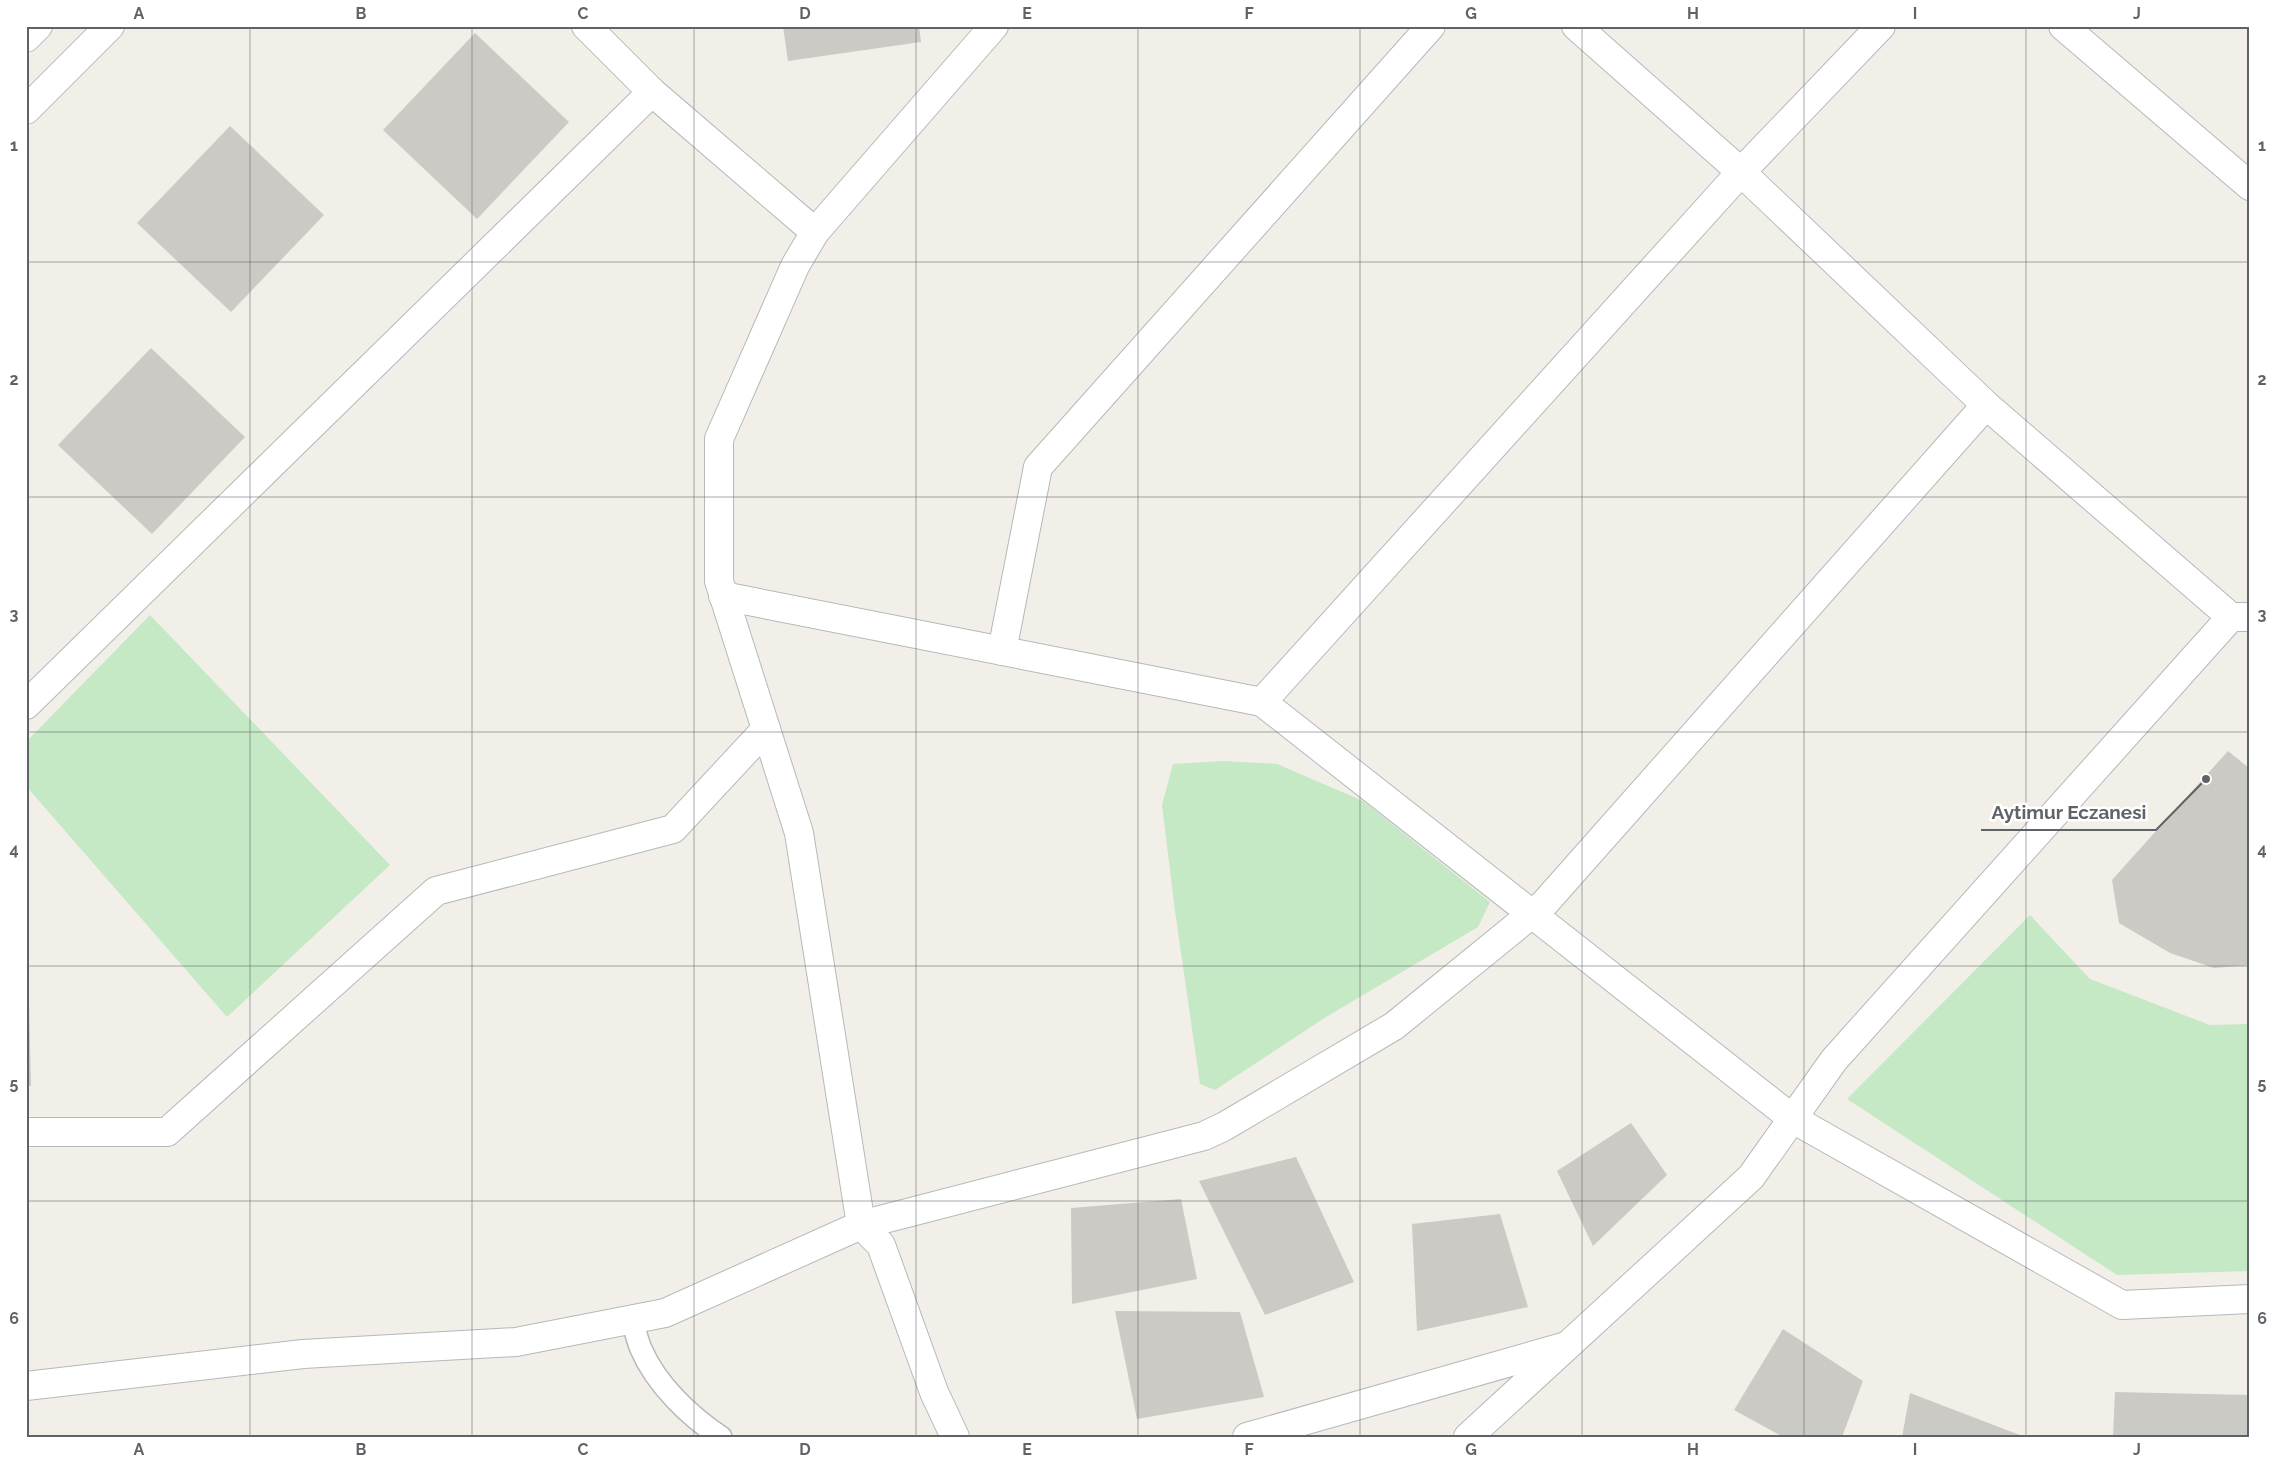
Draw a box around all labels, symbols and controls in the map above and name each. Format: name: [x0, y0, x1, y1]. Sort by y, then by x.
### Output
text: A: [134, 4, 145, 23]
text: B: [356, 4, 367, 23]
text: C: [578, 4, 589, 23]
text: D: [799, 4, 811, 23]
text: E: [1022, 4, 1032, 23]
text: F: [1244, 4, 1254, 23]
text: G: [1465, 4, 1477, 23]
text: H: [1687, 4, 1699, 23]
text: I: [1913, 4, 1917, 23]
text: J: [2133, 4, 2141, 23]
text: 1: [10, 136, 18, 155]
text: 1: [2258, 136, 2266, 155]
text: 2: [9, 370, 19, 389]
text: 2: [2257, 370, 2267, 389]
text: 3: [10, 605, 19, 624]
text: 3: [2258, 605, 2267, 624]
callout: Aytimur Eczanesi: [1981, 796, 2156, 830]
text: Aytimur Eczanesi: [1992, 801, 2146, 823]
text: 4: [9, 840, 19, 859]
text: 4: [2257, 840, 2267, 859]
text: 5: [10, 1074, 19, 1093]
text: 5: [2258, 1074, 2267, 1093]
text: 6: [9, 1309, 19, 1328]
text: 6: [2257, 1309, 2267, 1328]
text: A: [134, 1440, 145, 1459]
text: B: [356, 1440, 367, 1459]
text: C: [578, 1440, 589, 1459]
text: D: [799, 1440, 811, 1459]
text: E: [1022, 1440, 1032, 1459]
text: F: [1244, 1440, 1254, 1459]
text: G: [1465, 1440, 1477, 1459]
text: H: [1687, 1440, 1699, 1459]
text: I: [1913, 1440, 1917, 1459]
text: J: [2133, 1440, 2141, 1459]

